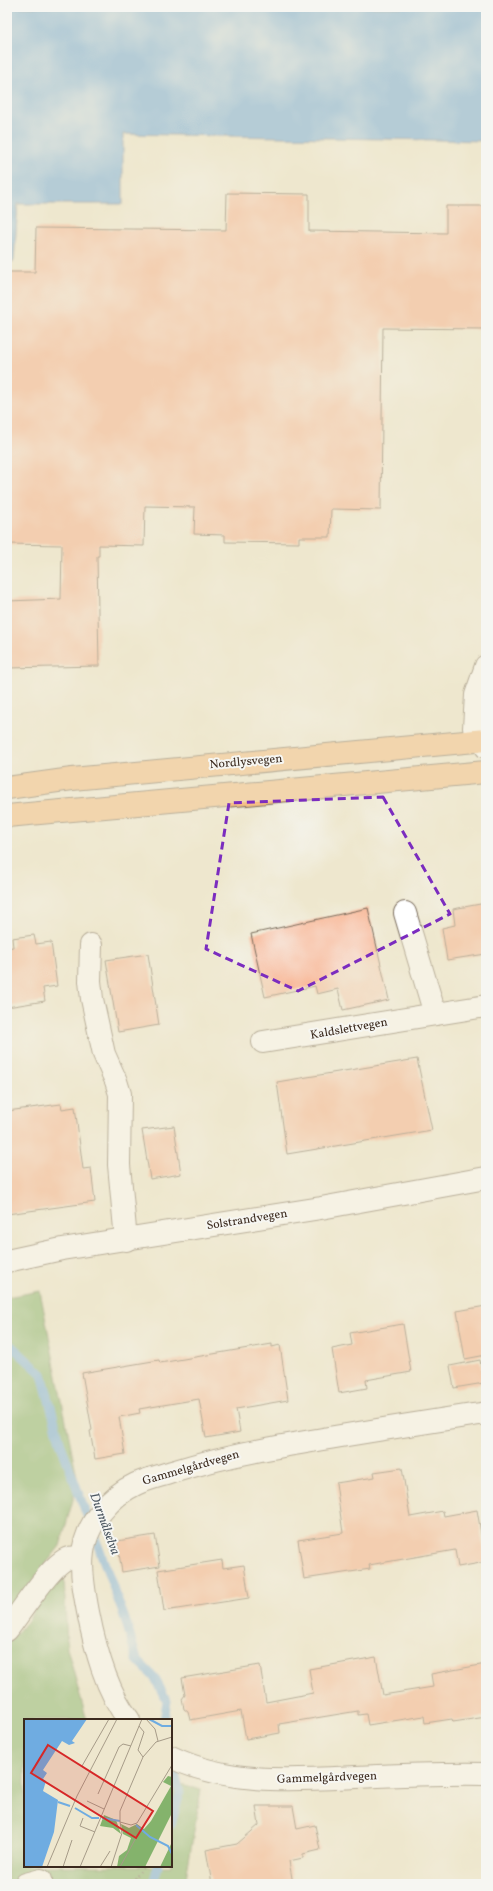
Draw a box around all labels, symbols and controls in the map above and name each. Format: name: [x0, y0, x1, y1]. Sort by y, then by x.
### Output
street label: Nordlysvegen: [209, 751, 283, 773]
street label: Kaldslettvegen: [309, 1014, 389, 1044]
street label: Solstrandvegen: [205, 1206, 289, 1234]
street label: Gammelgårdvegen: [141, 1447, 241, 1489]
water label: Durmålselva: [84, 1490, 124, 1558]
inset map: [24, 1719, 172, 1867]
street label: Gammelgårdvegen: [277, 1768, 377, 1788]

